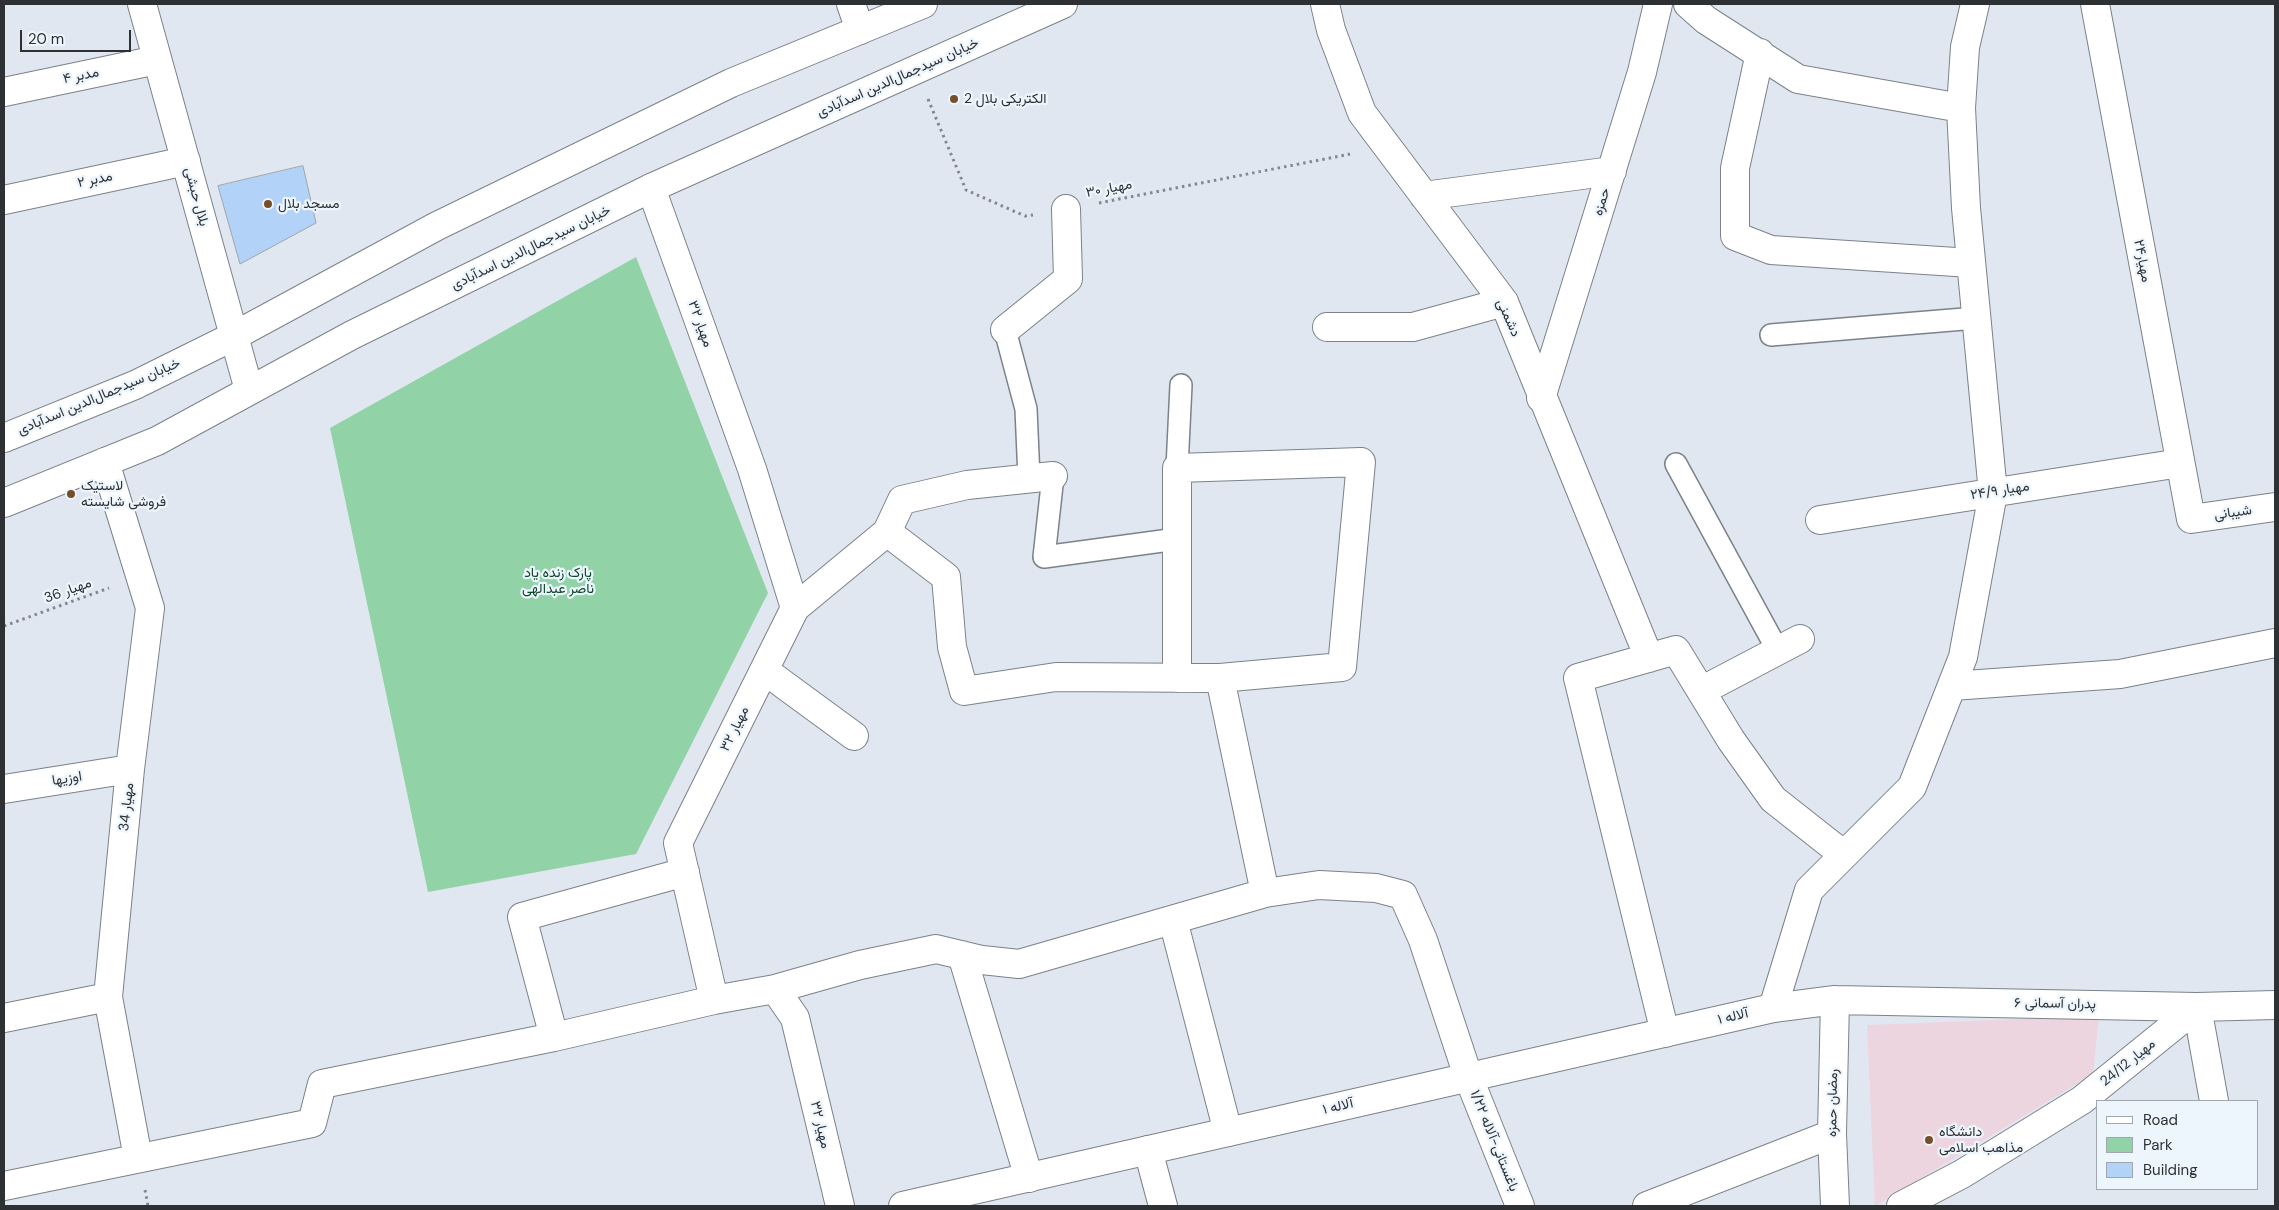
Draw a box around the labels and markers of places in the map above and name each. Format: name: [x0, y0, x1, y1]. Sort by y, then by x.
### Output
place label: الکتریکی بلال 2: [964, 91, 1046, 107]
marker: الکتریکی بلال 2: [948, 93, 960, 105]
place label: مسجد بلال: [278, 196, 340, 212]
marker: مسجد بلال: [262, 198, 274, 210]
place label: لاستیک فروشی شایسته: [81, 478, 166, 511]
marker: لاستیک فروشی شایسته: [65, 488, 77, 500]
place label: دانشگاه مذاهب اسلامی: [1939, 1124, 2023, 1156]
marker: دانشگاه مذاهب اسلامی: [1923, 1134, 1935, 1146]

